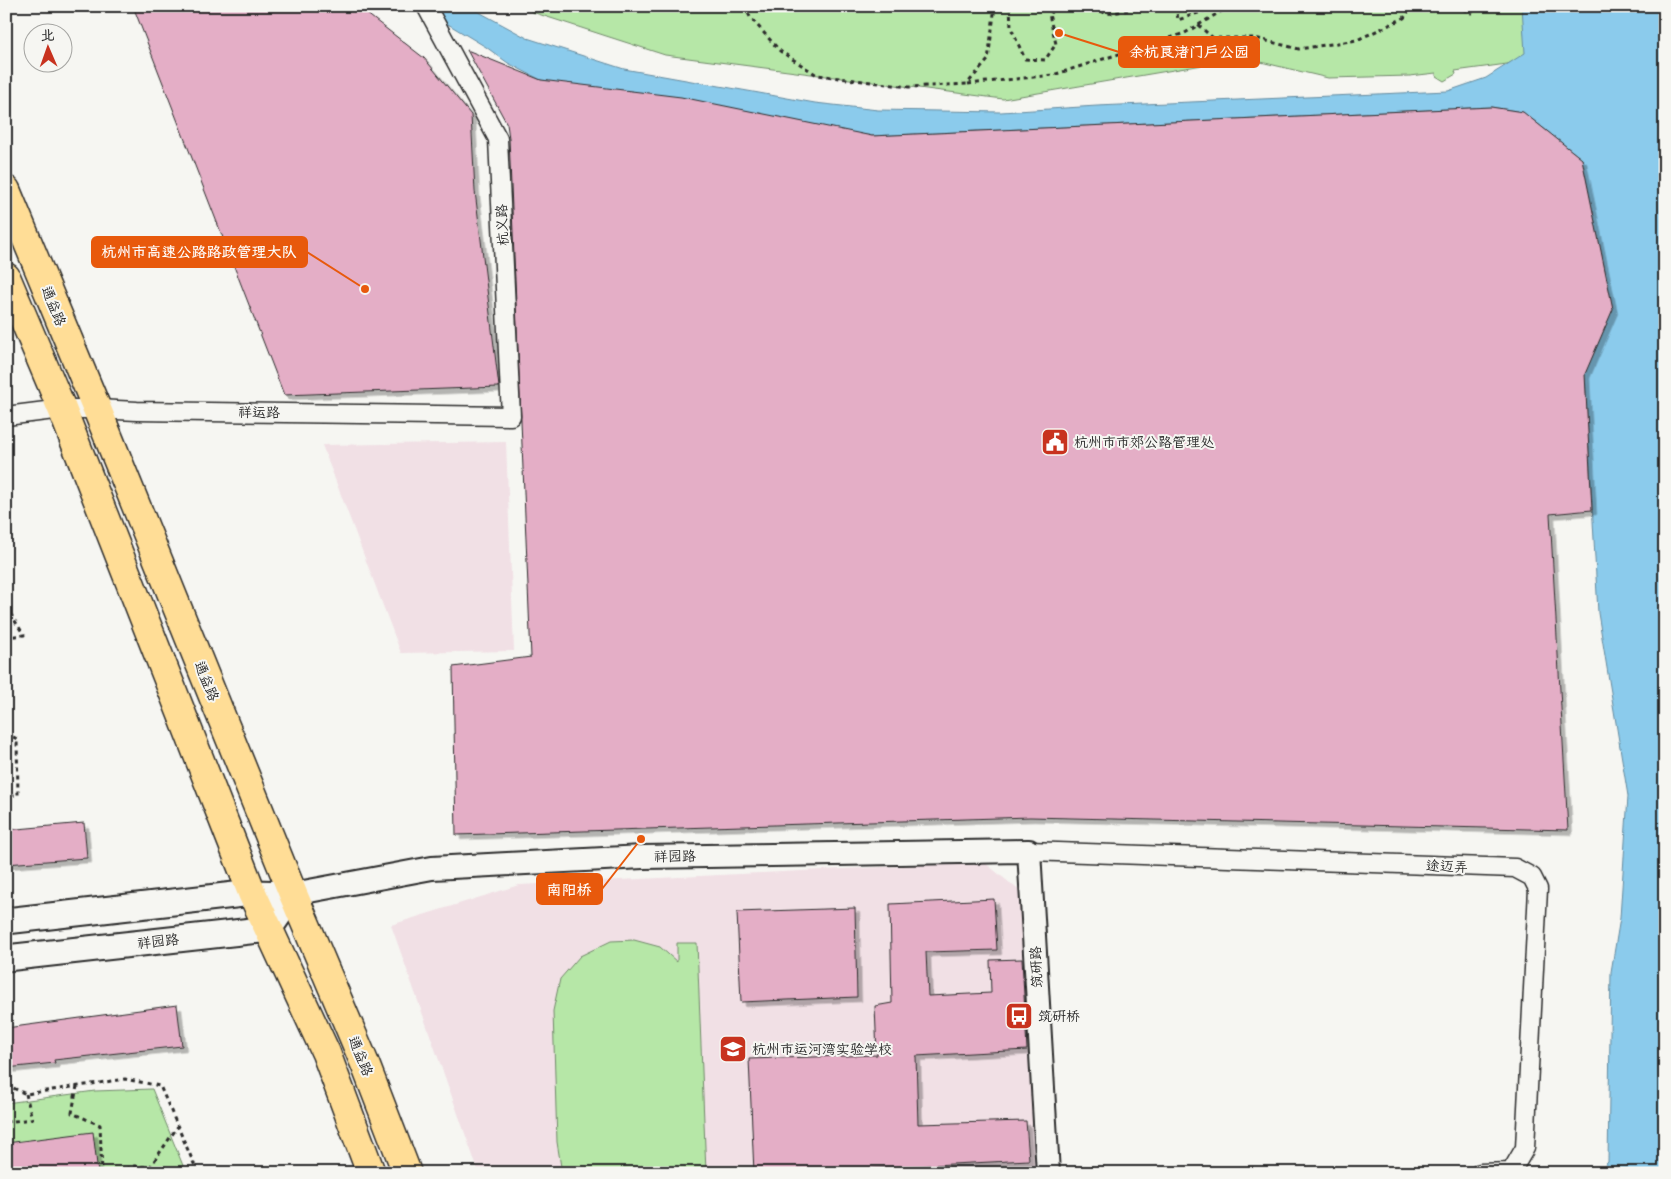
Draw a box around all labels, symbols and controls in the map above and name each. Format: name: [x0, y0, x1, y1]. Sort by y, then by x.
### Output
north arrow: [22, 22, 72, 72]
text: 北: [40, 25, 55, 44]
callout: 余杭良渚门户公园: [1119, 37, 1259, 67]
text: 余杭良渚门户公园: [1129, 41, 1249, 61]
street label: 杭义路: [491, 204, 512, 246]
callout: 杭州市高速公路路政管理大队: [92, 237, 307, 267]
text: 杭州市高速公路路政管理大队: [101, 241, 297, 261]
street label: 通益路: [38, 283, 71, 329]
street label: 祥运路: [238, 402, 280, 421]
public building icon: 杭州市市郊公路管理处: [1040, 427, 1070, 457]
place label: 杭州市市郊公路管理处: [1074, 432, 1214, 451]
street label: 通益路: [191, 658, 224, 704]
street label: 祥园路: [654, 846, 696, 865]
street label: 途迈弄: [1426, 855, 1468, 876]
callout: 南阳桥: [537, 874, 602, 904]
text: 南阳桥: [546, 879, 592, 899]
street label: 祥园路: [136, 929, 180, 952]
street label: 筑研路: [1025, 946, 1046, 988]
bus stop icon: 筑研桥: [1004, 1001, 1034, 1031]
place label: 筑研桥: [1038, 1006, 1080, 1025]
street label: 通益路: [345, 1033, 378, 1079]
school or university icon: 杭州市运河湾实验学校: [718, 1034, 748, 1064]
place label: 杭州市运河湾实验学校: [752, 1039, 892, 1058]

